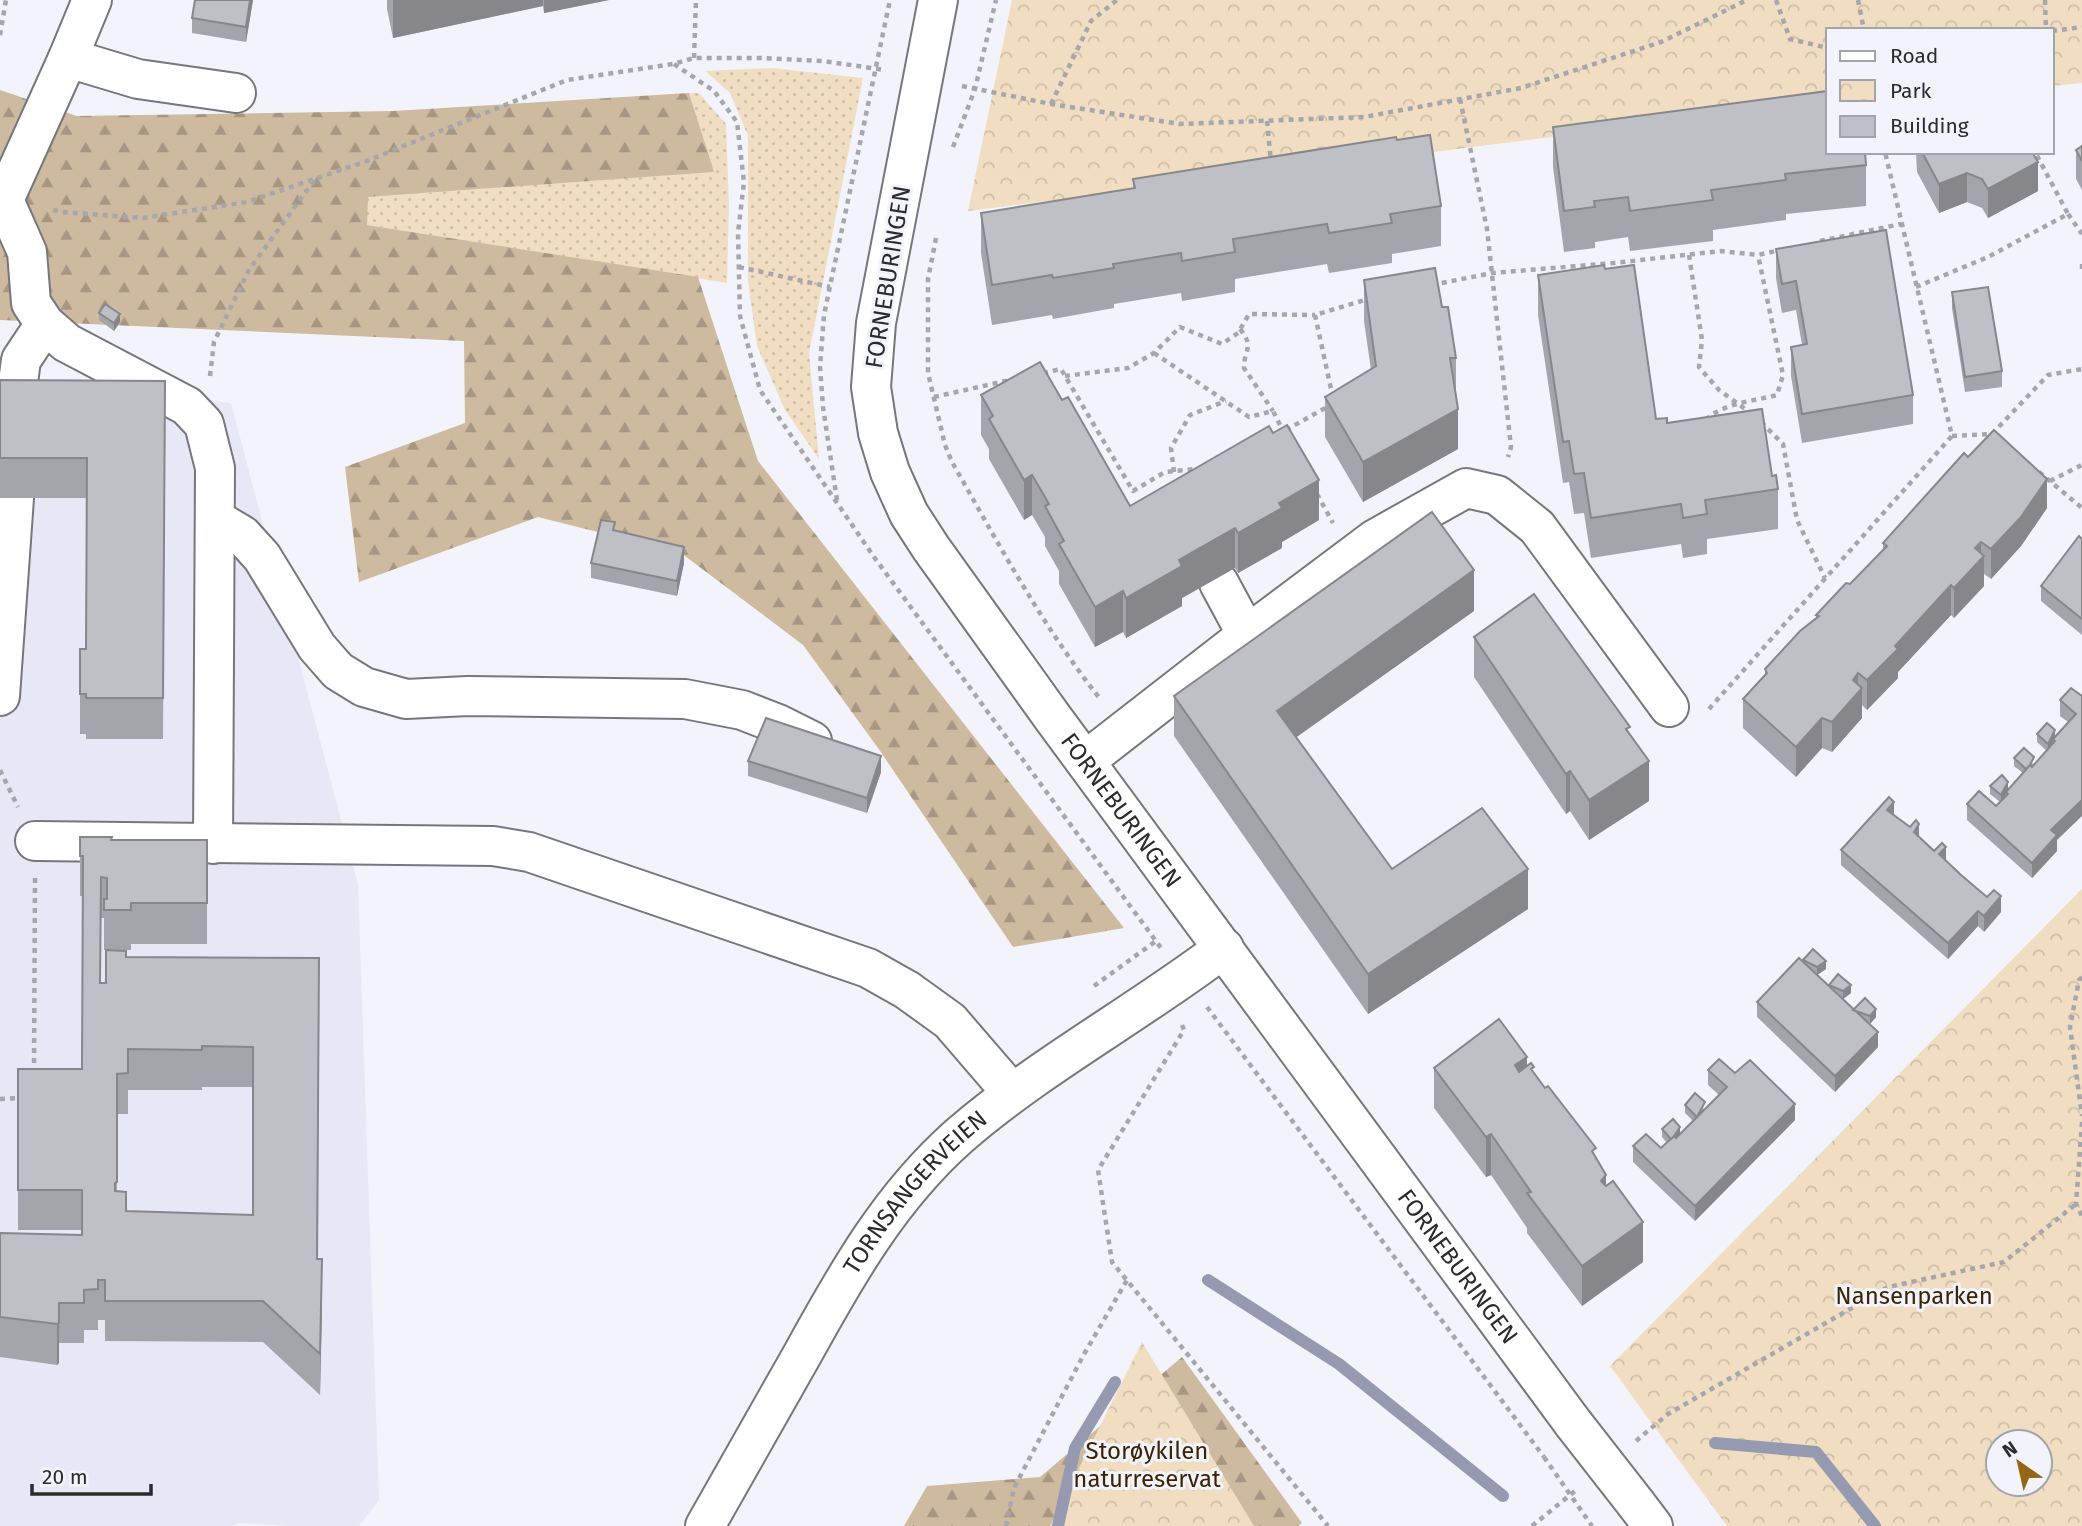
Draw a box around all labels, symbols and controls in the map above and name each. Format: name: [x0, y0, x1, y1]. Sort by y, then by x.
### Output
legend: [1826, 28, 2054, 154]
text: Road: [1890, 43, 1938, 69]
text: Park: [1890, 78, 1932, 104]
text: Building: [1890, 113, 1969, 139]
street label: FORNEBURINGEN: [860, 184, 916, 370]
street label: FORNEBURINGEN: [1055, 728, 1187, 893]
street label: TORNSANGERVEIEN: [838, 1105, 993, 1279]
street label: FORNEBURINGEN: [1392, 1184, 1524, 1349]
park label: Nansenparken: [1835, 1282, 1993, 1310]
north arrow: [1984, 1428, 2054, 1498]
text: N: [1998, 1436, 2021, 1462]
park label: Storøykilen naturreservat: [1073, 1437, 1221, 1493]
scale bar: [32, 1452, 150, 1496]
text: 20 m: [42, 1464, 88, 1490]

